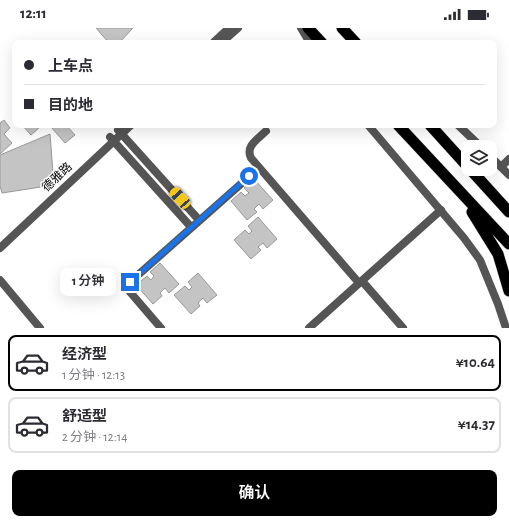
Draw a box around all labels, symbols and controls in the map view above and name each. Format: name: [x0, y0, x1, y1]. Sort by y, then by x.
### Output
text: 12:11: [20, 6, 47, 21]
text: 上车点: [48, 59, 93, 74]
text: 目的地: [48, 98, 93, 113]
map controls: [461, 140, 497, 176]
button: layers: [461, 140, 497, 176]
street label: 德雅路: [39, 160, 74, 194]
route start: [240, 167, 258, 185]
car: [168, 185, 192, 211]
callout: 1 分钟: [60, 268, 116, 296]
route end: [121, 273, 139, 291]
text: 1 分钟: [72, 275, 104, 288]
icon: car: [14, 345, 50, 381]
text: 经济型: [62, 347, 107, 362]
text: ¥10.64: [456, 355, 495, 370]
text: 1 分钟 · 12:13: [62, 369, 125, 382]
icon: car: [14, 407, 50, 443]
text: 舒适型: [62, 409, 107, 424]
text: ¥14.37: [458, 417, 495, 432]
text: 2 分钟 · 12:14: [62, 431, 127, 444]
button: 确认: [12, 470, 497, 516]

